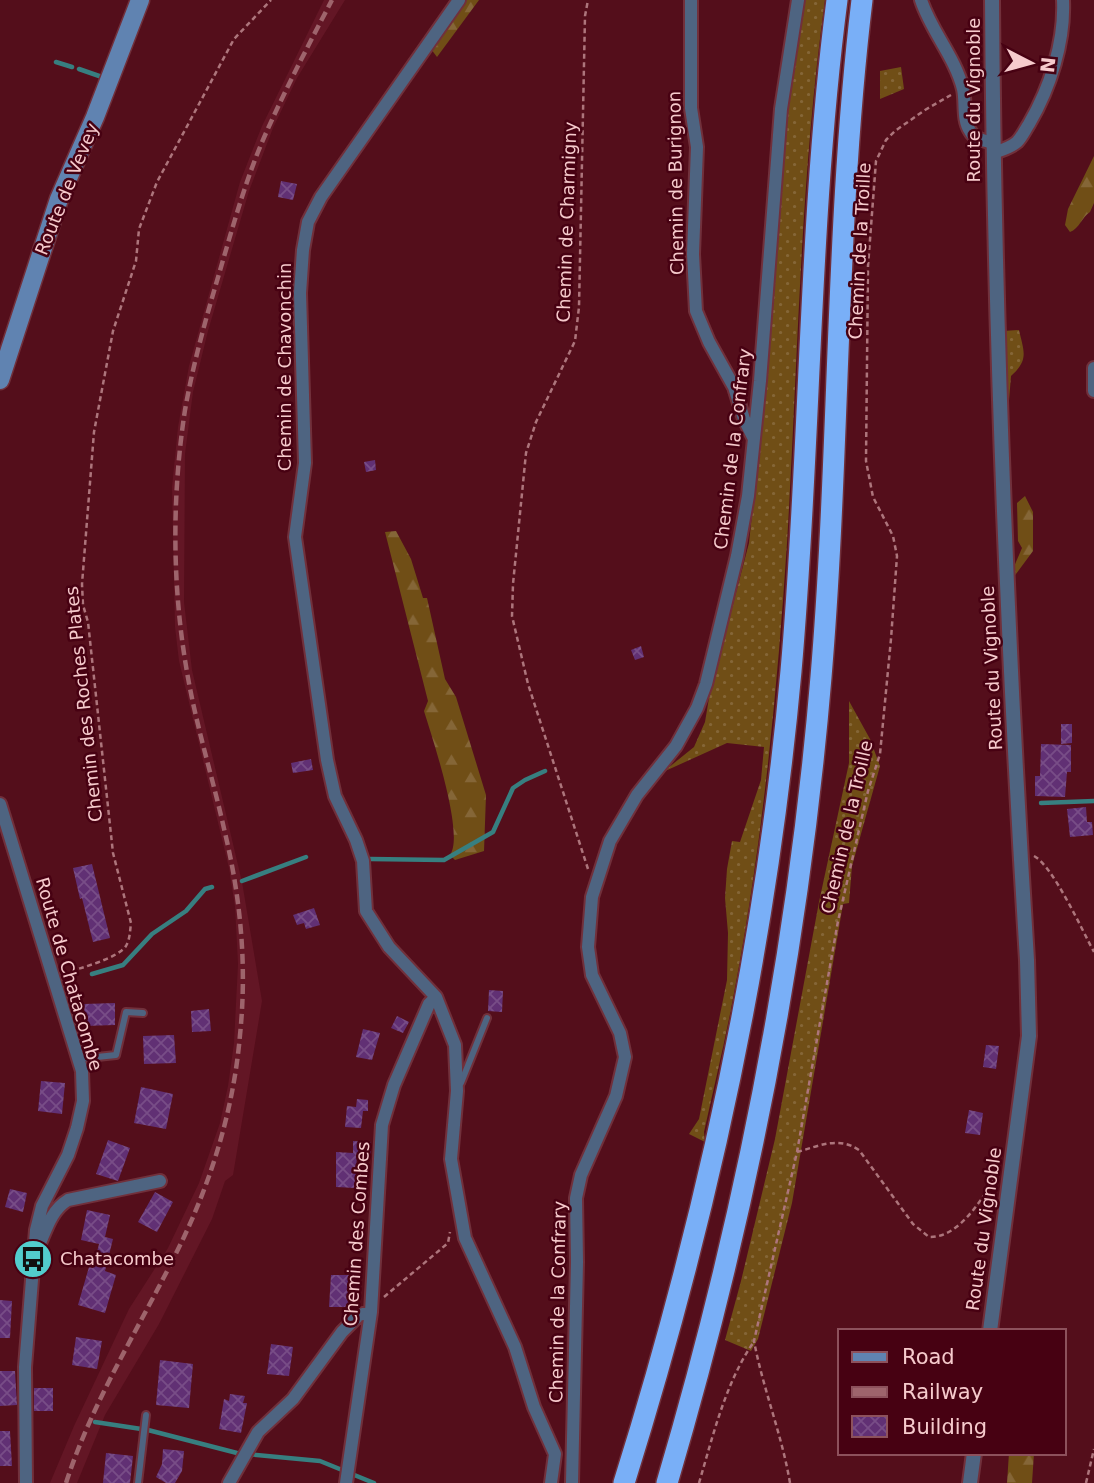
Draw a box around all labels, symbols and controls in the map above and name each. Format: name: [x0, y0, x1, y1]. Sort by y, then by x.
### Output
street label: Route du Vignoble: [963, 18, 984, 182]
north arrow: [996, 28, 1066, 98]
text: N: [1036, 56, 1060, 74]
street label: Chemin de Burignon: [663, 91, 688, 275]
street label: Route de Vevey: [30, 119, 103, 258]
street label: Chemin de Charmigny: [552, 121, 581, 323]
street label: Chemin de la Troille: [844, 162, 875, 340]
street label: Chemin de Chavonchin: [274, 263, 295, 471]
street label: Chemin de la Confrary: [710, 347, 755, 551]
street label: Chemin des Roches Plates: [61, 585, 106, 823]
street label: Route du Vignoble: [977, 585, 1006, 751]
street label: Chemin de la Troille: [816, 738, 877, 916]
street label: Route de Chatacombe: [32, 875, 107, 1073]
street label: Chemin des Combes: [340, 1141, 373, 1327]
street label: Route du Vignoble: [962, 1146, 1005, 1312]
street label: Chemin de la Confrary: [545, 1200, 570, 1403]
bus stop icon: Chatacombe: [12, 1238, 54, 1280]
place label: Chatacombe: [60, 1248, 174, 1269]
legend: [838, 1329, 1066, 1455]
text: Road: [902, 1345, 955, 1369]
text: Railway: [902, 1380, 983, 1404]
text: Building: [902, 1415, 987, 1439]

